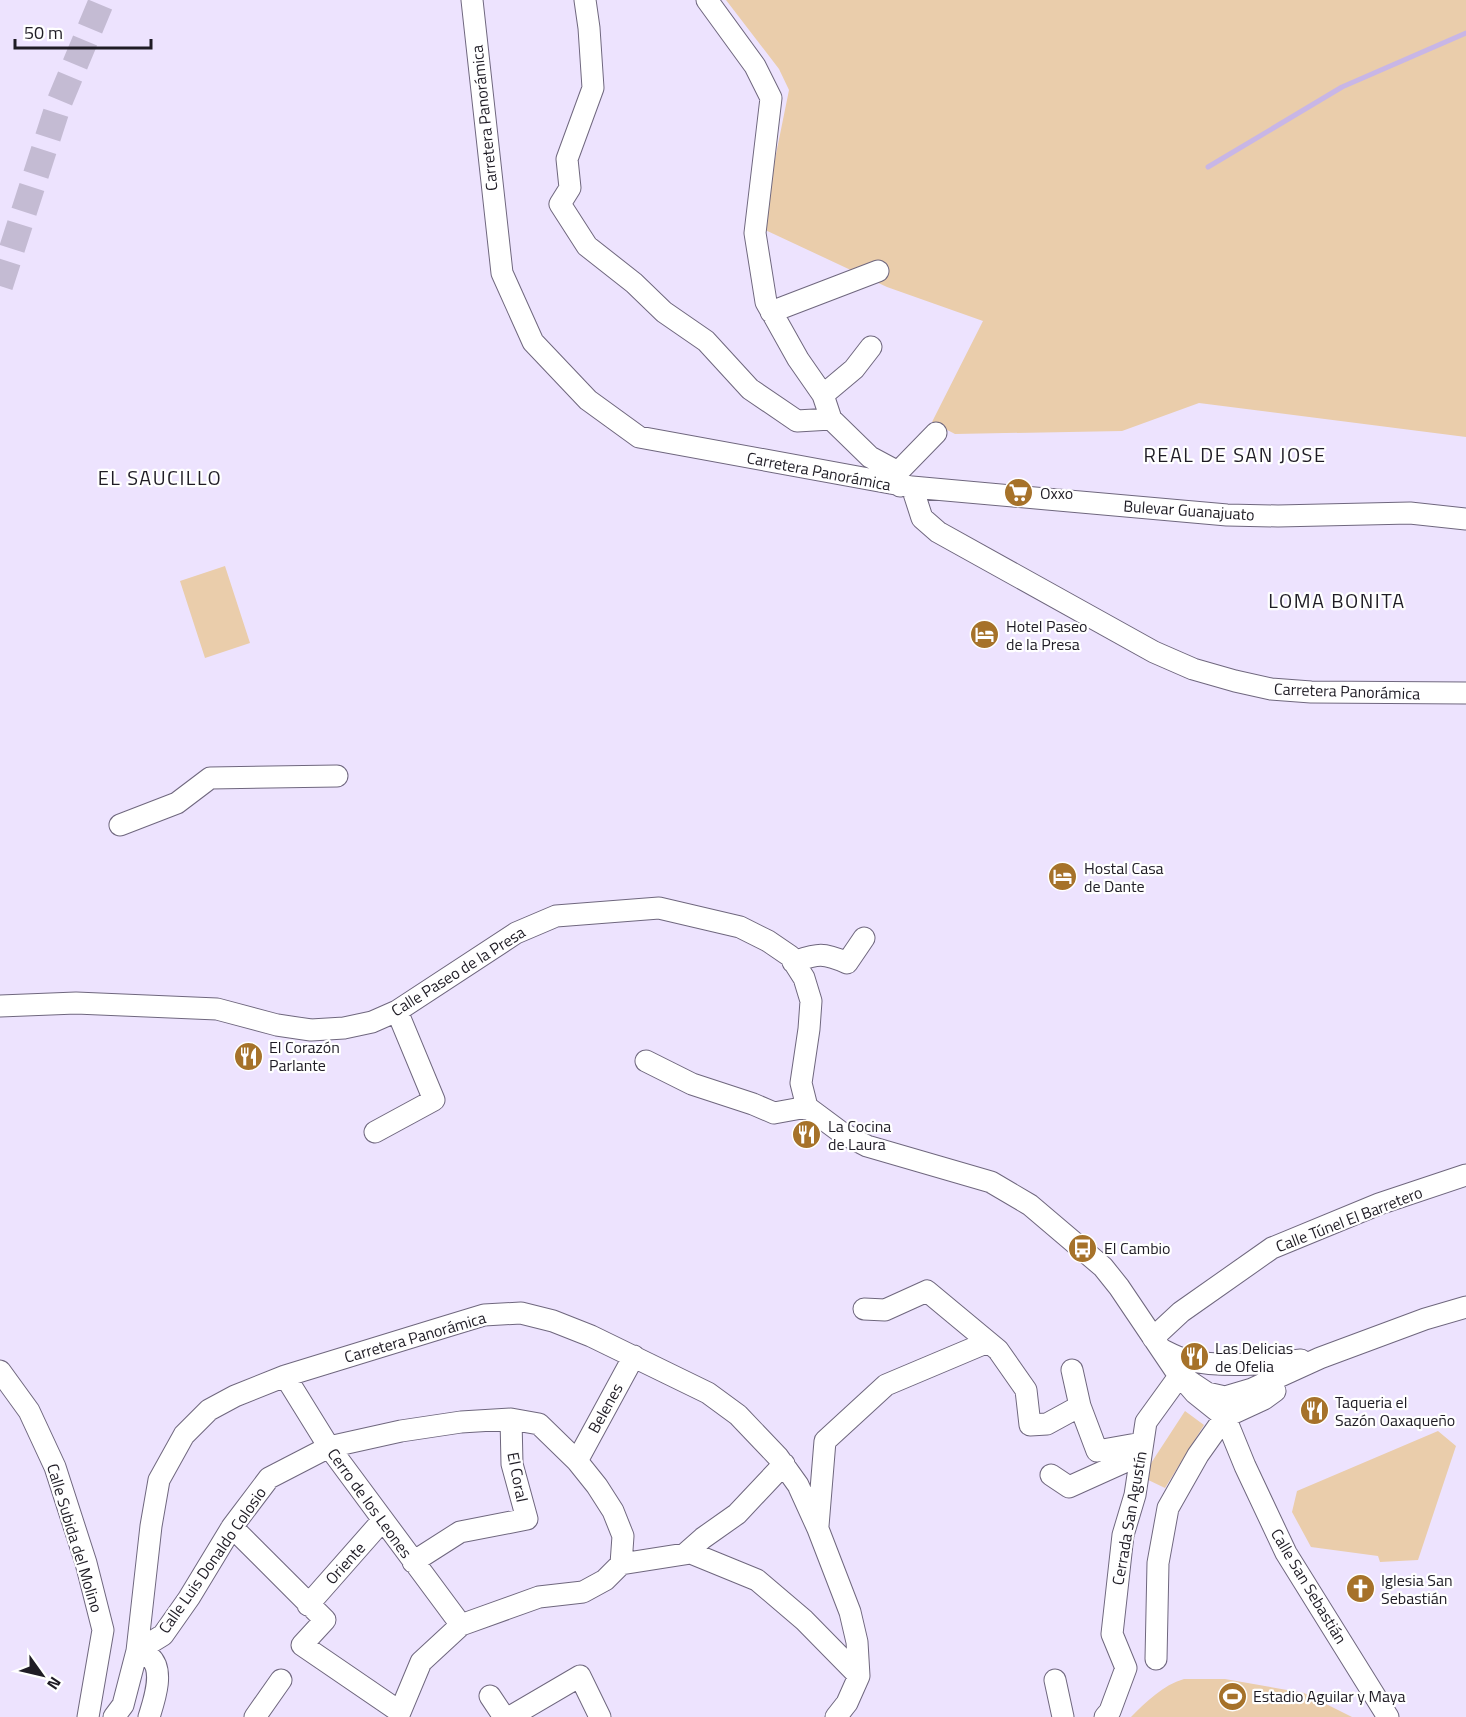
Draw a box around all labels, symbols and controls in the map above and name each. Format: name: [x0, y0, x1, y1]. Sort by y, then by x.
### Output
scale bar: [15, 12, 152, 50]
text: 50 m: [24, 19, 63, 46]
street label: Carretera Panorámica: [464, 44, 504, 192]
district label: REAL DE SAN JOSE: [1144, 439, 1327, 470]
street label: Carretera Panorámica: [745, 445, 893, 497]
district label: EL SAUCILLO: [98, 462, 222, 493]
supermarket icon: Oxxo: [1003, 477, 1035, 509]
place label: Oxxo: [1040, 481, 1073, 505]
street label: Bulevar Guanajuato: [1122, 493, 1256, 527]
district label: LOMA BONITA: [1268, 585, 1406, 616]
place label: Hotel Paseo de la Presa: [1006, 614, 1087, 656]
hotel icon: Hotel Paseo de la Presa: [969, 619, 1001, 651]
street label: Carretera Panorámica: [1273, 676, 1421, 706]
place label: Hostal Casa de Dante: [1084, 856, 1164, 898]
hotel icon: Hostal Casa de Dante: [1047, 861, 1079, 893]
street label: Calle Paseo de la Presa: [386, 920, 530, 1022]
place label: El Corazón Parlante: [269, 1035, 340, 1077]
restaurant icon: El Corazón Parlante: [232, 1040, 264, 1072]
place label: La Cocina de Laura: [828, 1114, 891, 1156]
restaurant icon: La Cocina de Laura: [791, 1119, 823, 1151]
street label: Calle Túnel El Barretero: [1272, 1180, 1426, 1258]
bus stop icon: El Cambio: [1067, 1232, 1099, 1264]
place label: El Cambio: [1104, 1236, 1171, 1260]
street label: Carretera Panorámica: [341, 1305, 489, 1369]
place label: Las Delicias de Ofelia: [1215, 1336, 1293, 1378]
restaurant icon: Las Delicias de Ofelia: [1178, 1341, 1210, 1373]
street label: Belenes: [581, 1379, 629, 1437]
place label: Taqueria el Sazón Oaxaqueño: [1335, 1390, 1455, 1432]
restaurant icon: Taqueria el Sazón Oaxaqueño: [1298, 1395, 1330, 1427]
street label: Cerro de los Leones: [322, 1443, 418, 1563]
street label: Cerrada San Agustín: [1105, 1449, 1153, 1587]
street label: El Coral: [501, 1450, 535, 1504]
street label: Calle Subida del Molino: [41, 1461, 109, 1615]
street label: Calle Luis Donaldo Colosio: [152, 1482, 272, 1638]
street label: Calle San Sebastián: [1265, 1524, 1353, 1648]
street label: Oriente: [319, 1536, 371, 1590]
place label: Iglesia San Sebastián: [1381, 1568, 1453, 1610]
church icon: Iglesia San Sebastián: [1344, 1573, 1376, 1605]
north arrow: [12, 1645, 72, 1705]
text: N: [41, 1672, 67, 1695]
sports icon: Estadio Aguilar y Maya: [1216, 1680, 1248, 1712]
place label: Estadio Aguilar y Maya: [1253, 1684, 1405, 1708]

